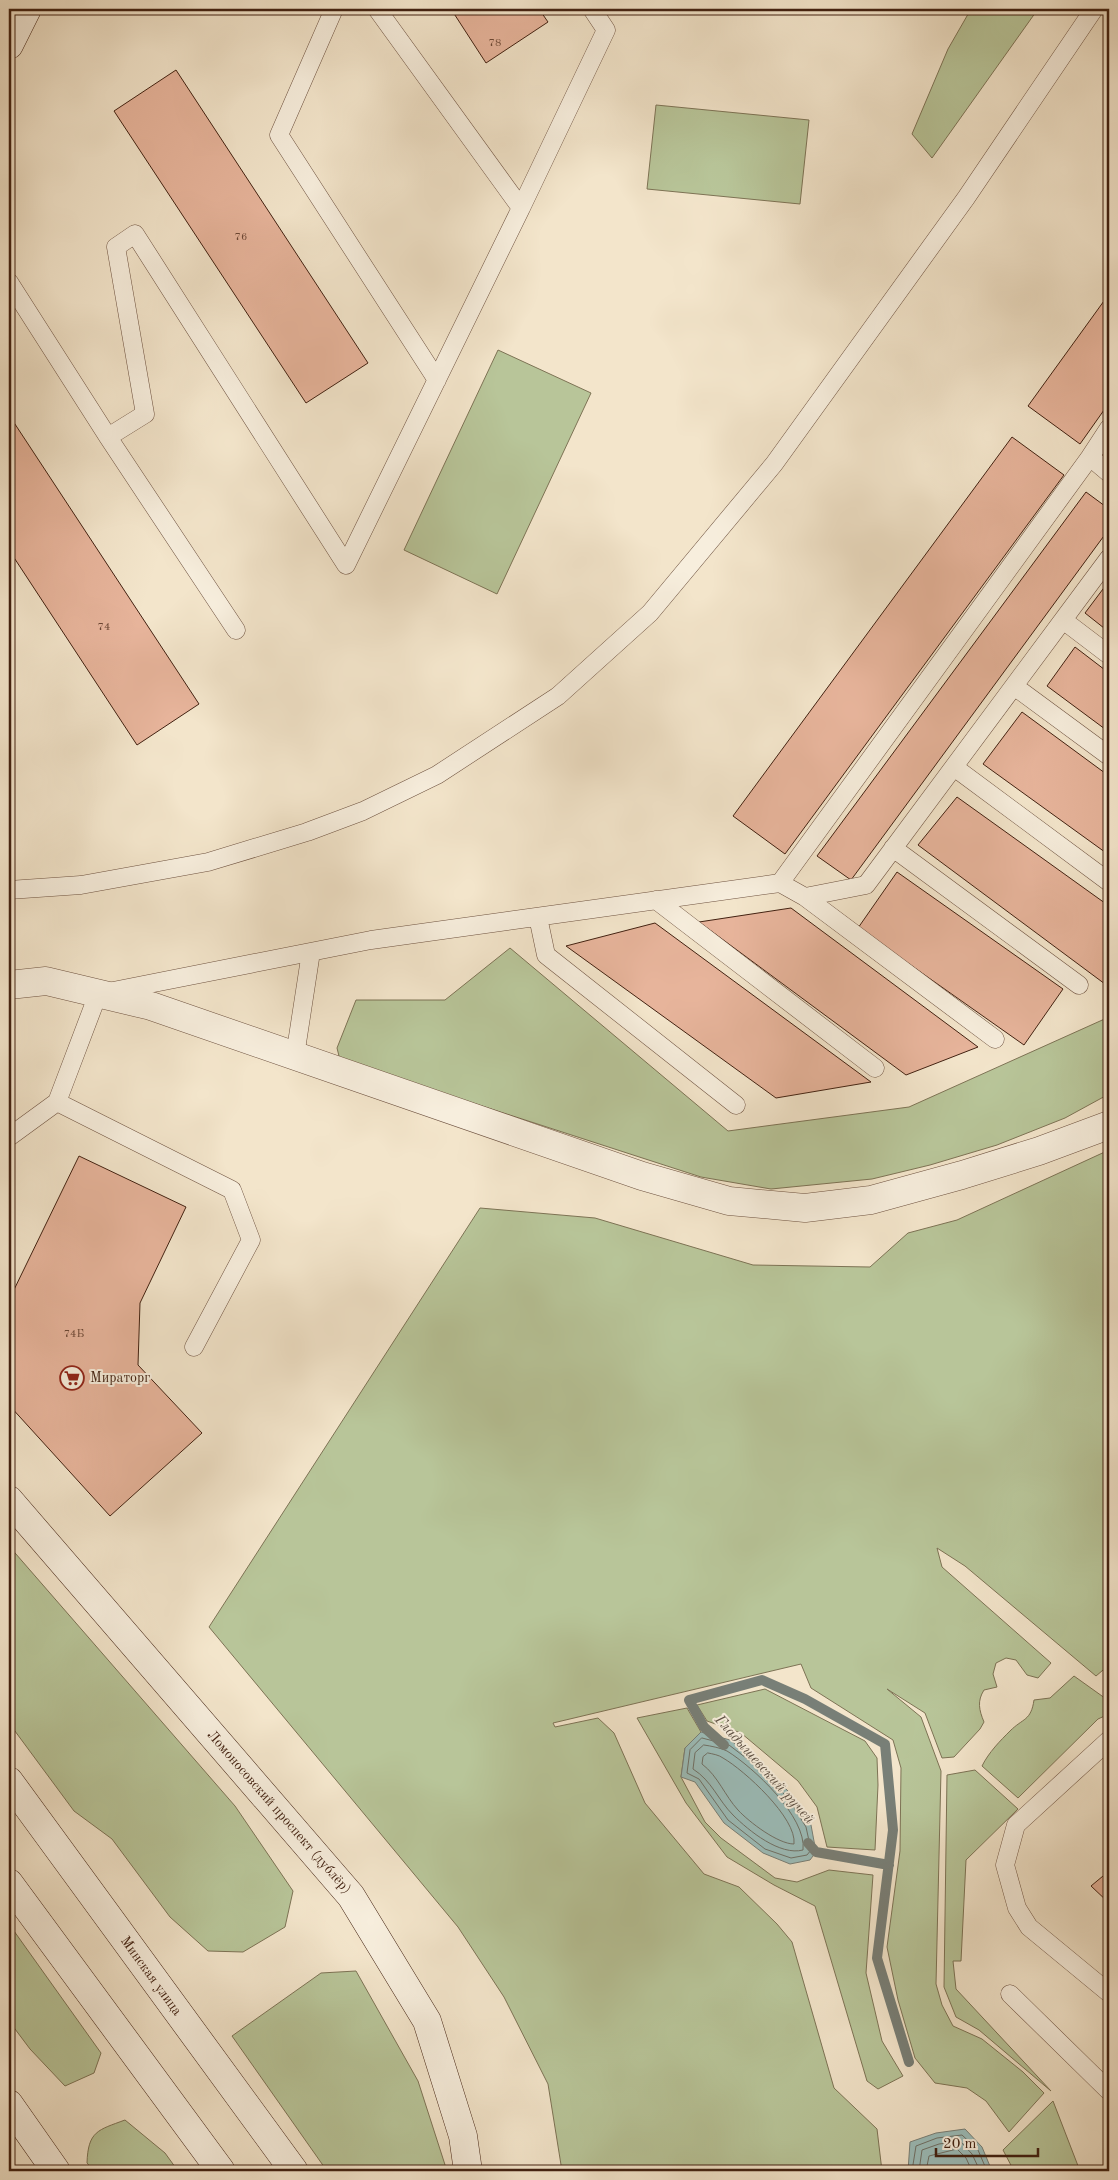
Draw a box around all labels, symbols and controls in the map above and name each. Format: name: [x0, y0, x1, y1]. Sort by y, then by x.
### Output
house number: 78: [489, 38, 501, 49]
house number: 76: [235, 232, 247, 243]
house number: 74: [98, 622, 110, 633]
house number: 74Б: [64, 1329, 84, 1340]
supermarket icon: Мираторг: [59, 1365, 85, 1391]
place label: Мираторг: [90, 1371, 150, 1385]
water label: Гладышевский ручей: [711, 1712, 817, 1828]
street label: Ломоносовский проспект (дублёр): [204, 1728, 354, 1896]
street label: Минская улица: [118, 1934, 184, 2018]
scale bar: [936, 2125, 1038, 2157]
text: 20 m: [943, 2137, 977, 2152]

